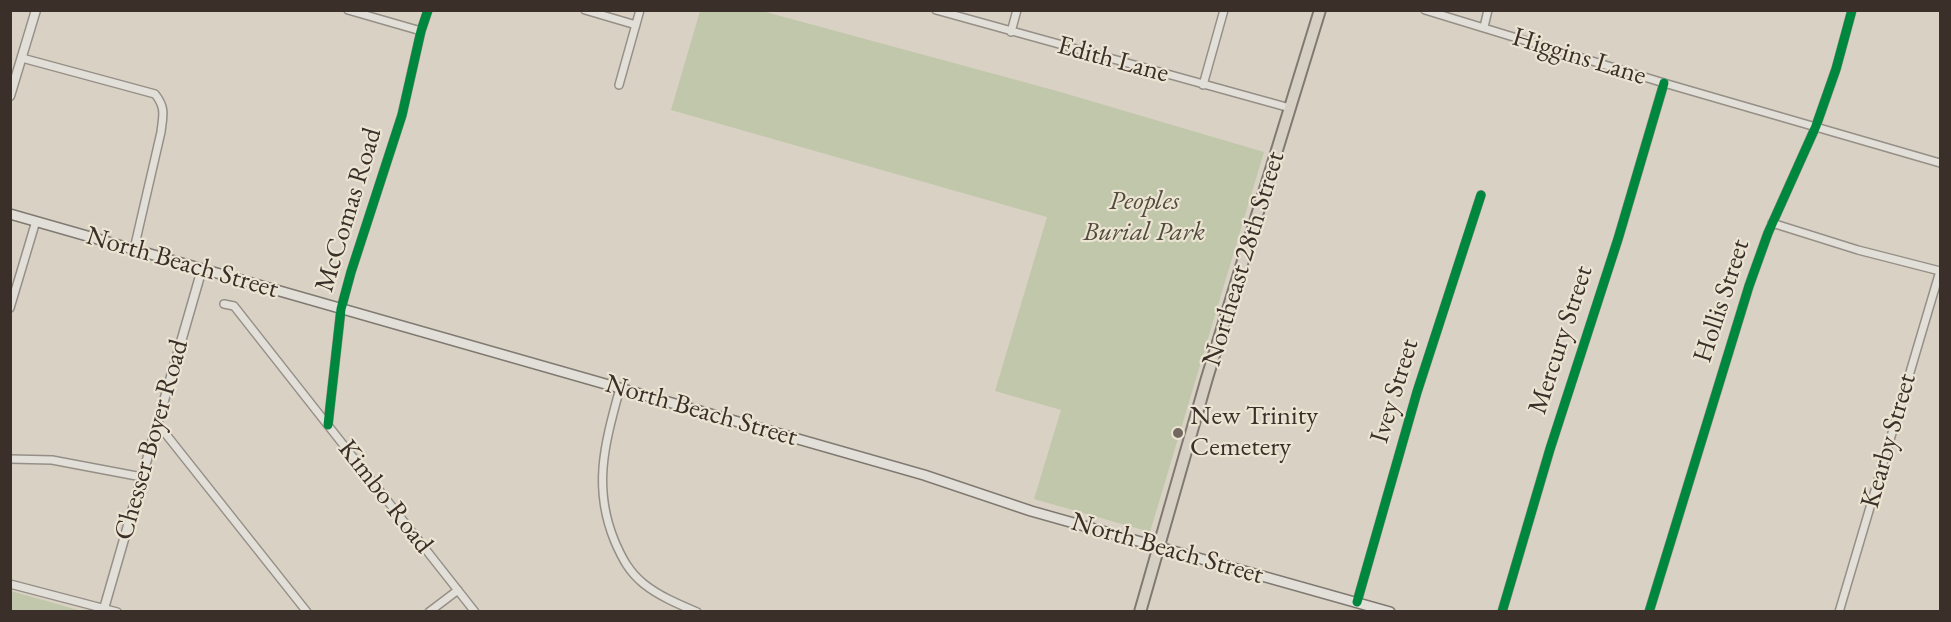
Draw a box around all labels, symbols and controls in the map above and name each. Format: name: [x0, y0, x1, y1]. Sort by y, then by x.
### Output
street label: Higgins Lane: [1508, 21, 1650, 93]
street label: Edith Lane: [1054, 30, 1172, 90]
street label: McComas Road: [309, 124, 389, 296]
street label: Northeast 28th Street: [1196, 148, 1292, 370]
park label: Peoples Burial Park: [1083, 186, 1205, 249]
street label: North Beach Street: [82, 220, 282, 306]
street label: Hollis Street: [1687, 235, 1757, 367]
street label: Mercury Street: [1522, 262, 1600, 418]
street label: Ivey Street: [1364, 335, 1426, 447]
street label: Chesser Boyer Road: [108, 336, 196, 544]
street label: North Beach Street: [601, 368, 801, 454]
street label: Kearby Street: [1854, 370, 1924, 512]
place label: New Trinity Cemetery: [1190, 401, 1318, 464]
marker: New Trinity Cemetery: [1171, 426, 1185, 440]
street label: Kimbo Road: [331, 434, 439, 560]
street label: North Beach Street: [1067, 506, 1267, 592]

